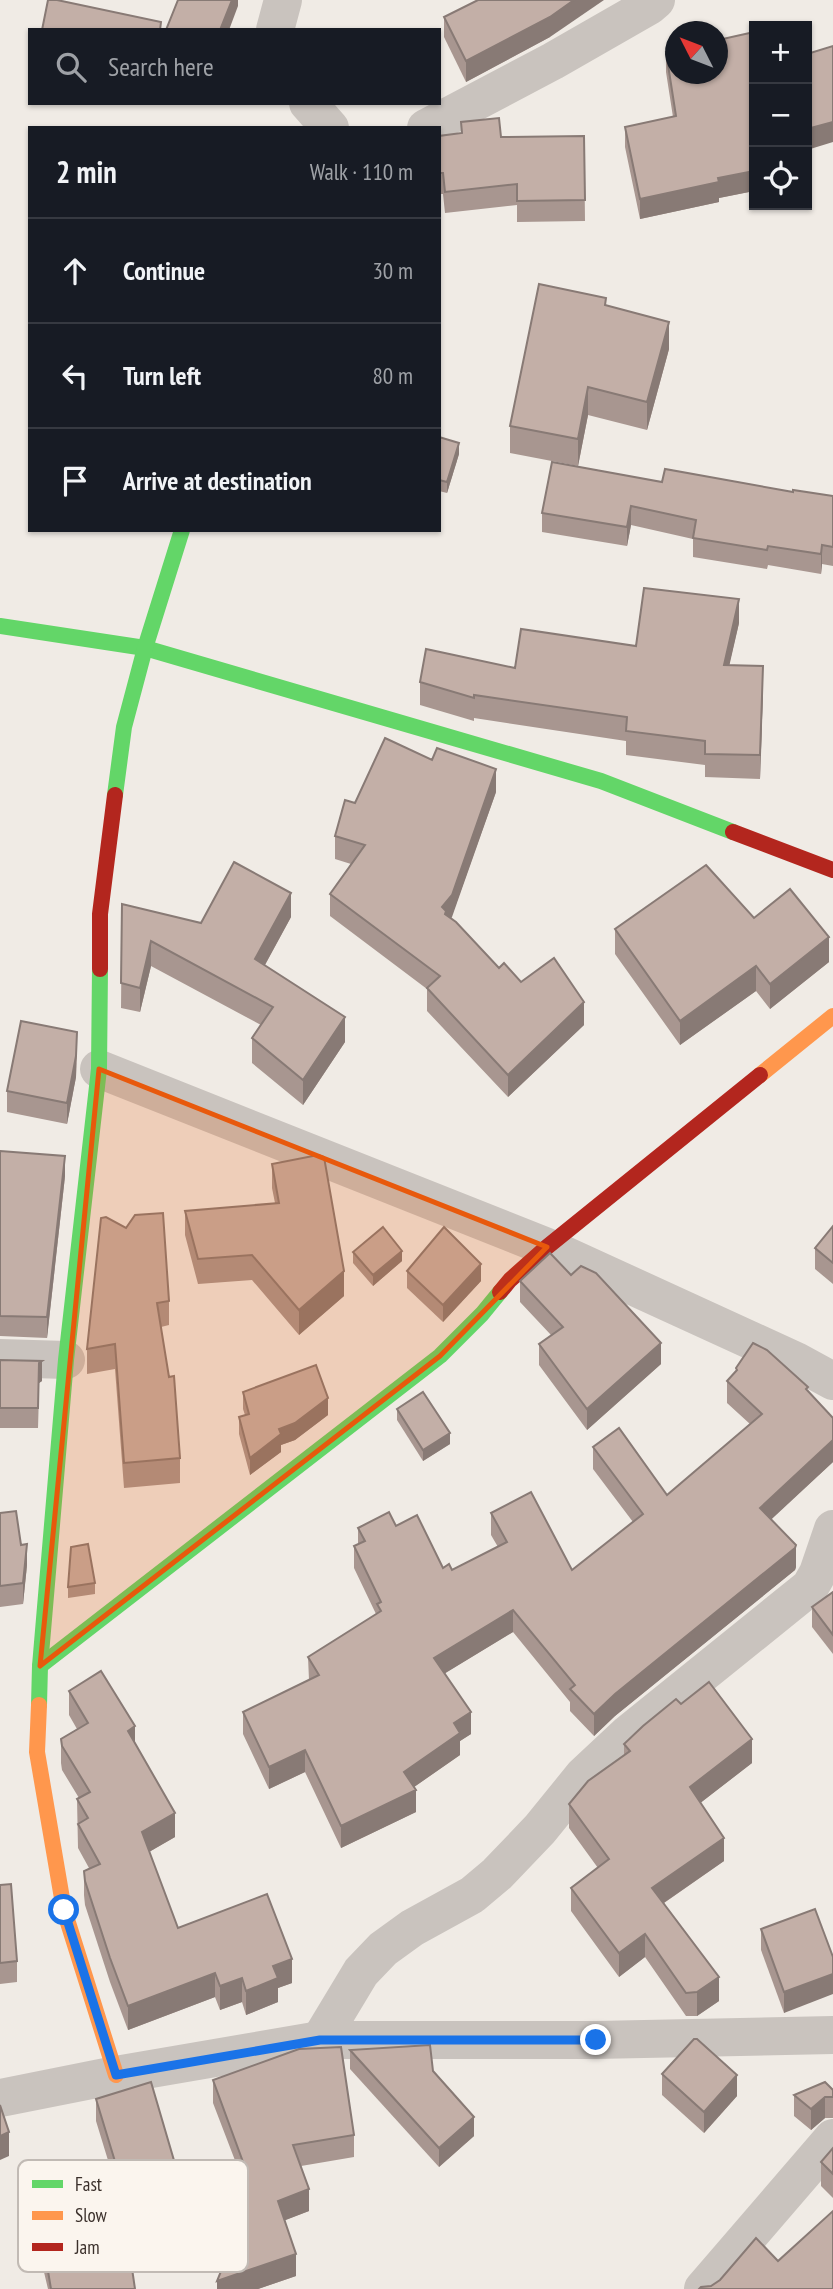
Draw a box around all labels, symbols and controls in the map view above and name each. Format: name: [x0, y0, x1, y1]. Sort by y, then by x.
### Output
north arrow: [665, 21, 728, 84]
map controls: [749, 21, 812, 210]
button: +: [749, 21, 812, 84]
search box: [28, 28, 441, 105]
icon: search: [52, 48, 90, 86]
text: Search here: [108, 50, 214, 83]
button: −: [749, 84, 812, 147]
button: locate: [749, 147, 812, 210]
text: 2 min: [56, 152, 117, 191]
text: Walk · 110 m: [310, 157, 413, 186]
icon: ahead: [56, 252, 94, 290]
text: Continue: [123, 254, 205, 287]
text: 30 m: [372, 256, 413, 285]
icon: left: [56, 357, 94, 395]
text: Turn left: [123, 359, 201, 392]
text: 80 m: [372, 361, 413, 390]
icon: arrive: [56, 462, 94, 500]
text: Arrive at destination: [123, 464, 312, 497]
route start: [48, 1894, 79, 1925]
route end: [580, 2024, 611, 2055]
legend: [18, 2160, 248, 2272]
text: Fast: [75, 2172, 103, 2196]
text: Slow: [75, 2203, 108, 2227]
text: Jam: [74, 2235, 100, 2259]

